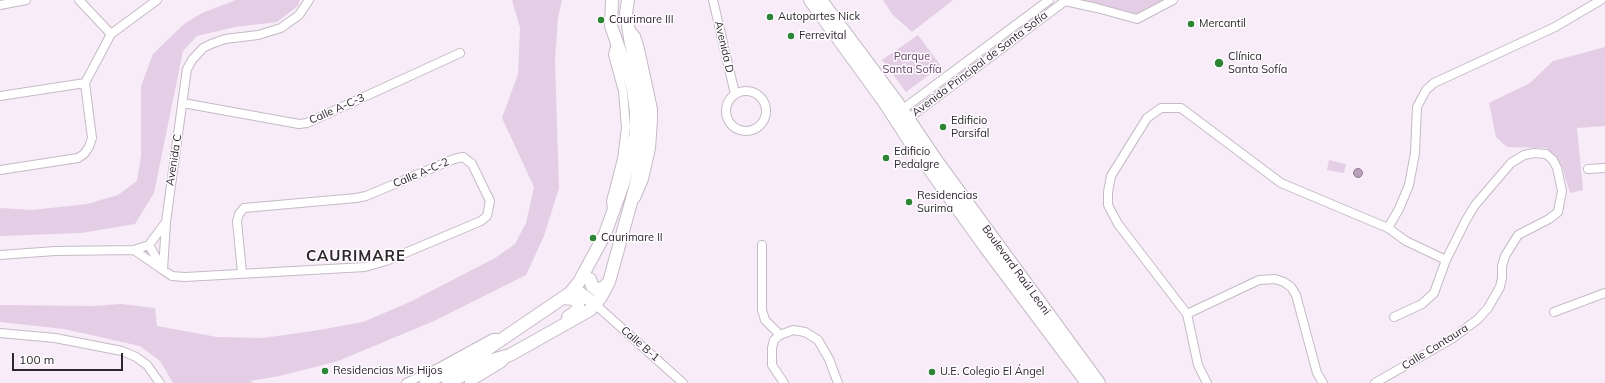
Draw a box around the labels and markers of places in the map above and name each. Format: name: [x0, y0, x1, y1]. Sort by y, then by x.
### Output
place label: Autopartes Nick: [778, 10, 860, 24]
marker: Autopartes Nick: [765, 12, 775, 22]
place label: Caurimare III: [609, 13, 673, 27]
marker: Caurimare III: [596, 15, 606, 25]
place label: Mercantil: [1199, 17, 1246, 31]
marker: Mercantil: [1186, 19, 1196, 29]
place label: Ferrevital: [799, 29, 846, 43]
marker: Ferrevital: [786, 31, 796, 41]
place label: Clínica Santa Sofía: [1228, 50, 1287, 76]
marker: Clínica Santa Sofía: [1213, 57, 1225, 69]
place label: Edificio Parsifal: [951, 114, 989, 140]
marker: Edificio Parsifal: [938, 122, 948, 132]
place label: Edificio Pedalgre: [894, 145, 939, 171]
marker: Edificio Pedalgre: [881, 153, 891, 163]
place label: Residencias Surima: [917, 189, 978, 215]
marker: Residencias Surima: [904, 197, 914, 207]
place label: Caurimare II: [601, 231, 663, 245]
marker: Caurimare II: [588, 233, 598, 243]
place label: Residencias Mis Hijos: [333, 364, 442, 378]
place label: U.E. Colegio El Ángel: [940, 365, 1044, 379]
marker: Residencias Mis Hijos: [320, 366, 330, 376]
marker: U.E. Colegio El Ángel: [927, 367, 937, 377]

